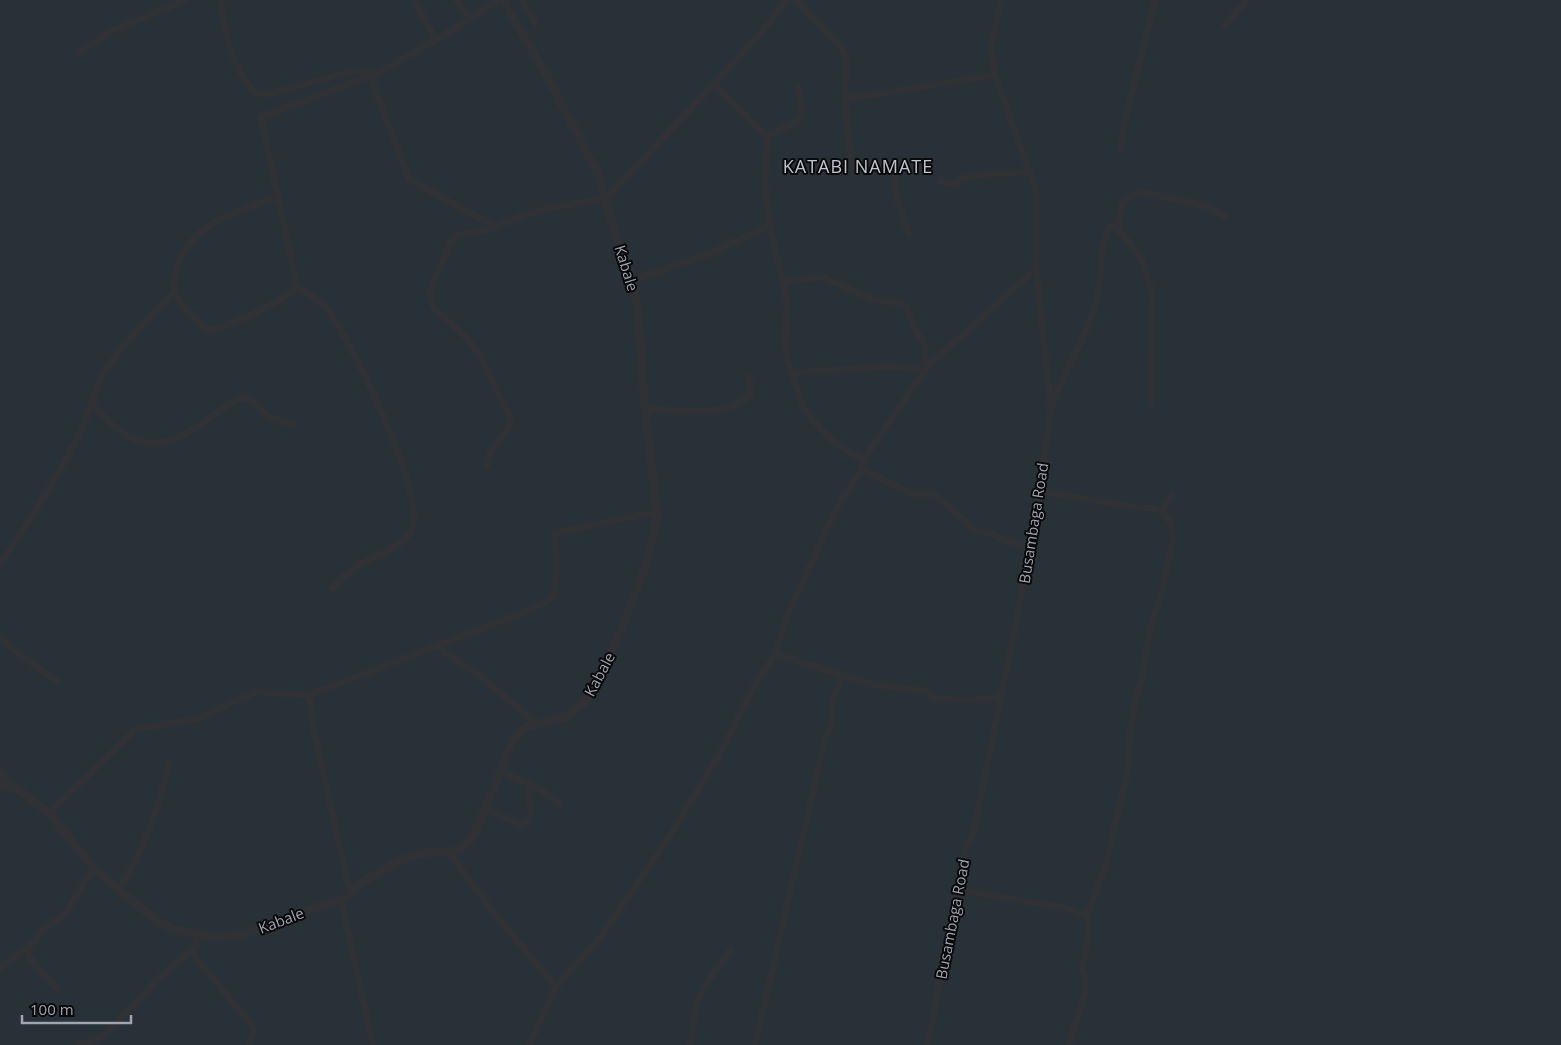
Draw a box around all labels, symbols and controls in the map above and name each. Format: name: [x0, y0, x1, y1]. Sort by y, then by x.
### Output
district label: KATABI NAMATE: [783, 154, 933, 178]
street label: Kabale: [611, 242, 643, 294]
street label: Busambaga Road: [1014, 461, 1052, 585]
street label: Kabale: [579, 648, 619, 700]
street label: Busambaga Road: [931, 857, 973, 981]
street label: Kabale: [255, 902, 307, 938]
scale bar: [22, 992, 131, 1024]
text: 100 m: [30, 999, 74, 1019]

